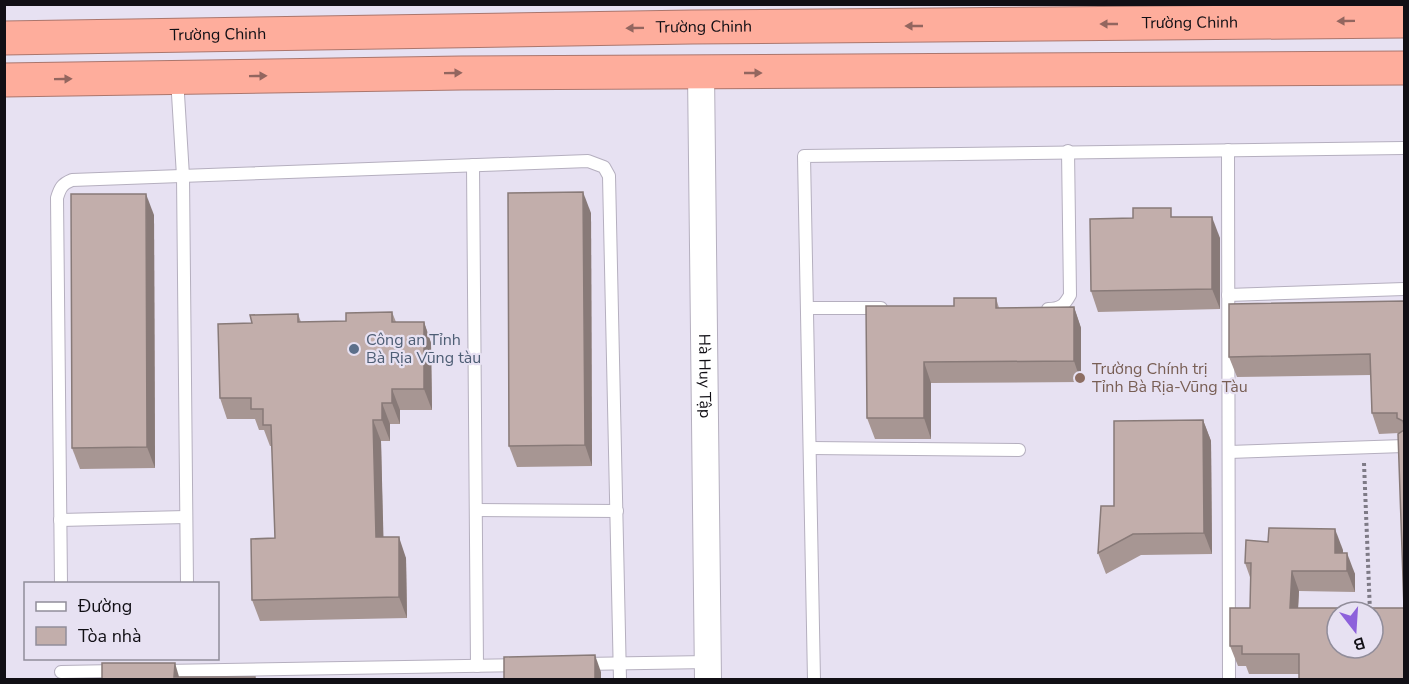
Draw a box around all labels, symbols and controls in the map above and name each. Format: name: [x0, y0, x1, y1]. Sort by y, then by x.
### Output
street label: Trường Chinh: [1142, 11, 1238, 34]
street label: Trường Chinh: [656, 15, 752, 39]
one-way arrow: [1337, 17, 1356, 26]
one-way arrow: [1100, 19, 1119, 29]
one-way arrow: [905, 21, 924, 30]
street label: Trường Chinh: [170, 23, 266, 46]
one-way arrow: [626, 23, 645, 33]
one-way arrow: [443, 68, 462, 78]
one-way arrow: [743, 68, 762, 78]
one-way arrow: [248, 71, 267, 81]
one-way arrow: [53, 74, 72, 84]
place label: Công an Tỉnh Bà Rịa Vũng tàu: [366, 329, 481, 369]
street label: Hà Huy Tập: [693, 334, 716, 418]
marker: Công an Tỉnh Bà Rịa Vũng tàu: [347, 342, 361, 356]
place label: Trường Chính trị Tỉnh Bà Rịa-Vũng Tàu: [1092, 358, 1248, 398]
marker: Trường Chính trị Tỉnh Bà Rịa-Vũng Tàu: [1073, 371, 1087, 385]
legend: [24, 582, 219, 660]
text: Đường: [77, 594, 132, 618]
north arrow: [1325, 600, 1385, 660]
text: Tòa nhà: [78, 624, 142, 648]
text: B: [1351, 631, 1368, 656]

